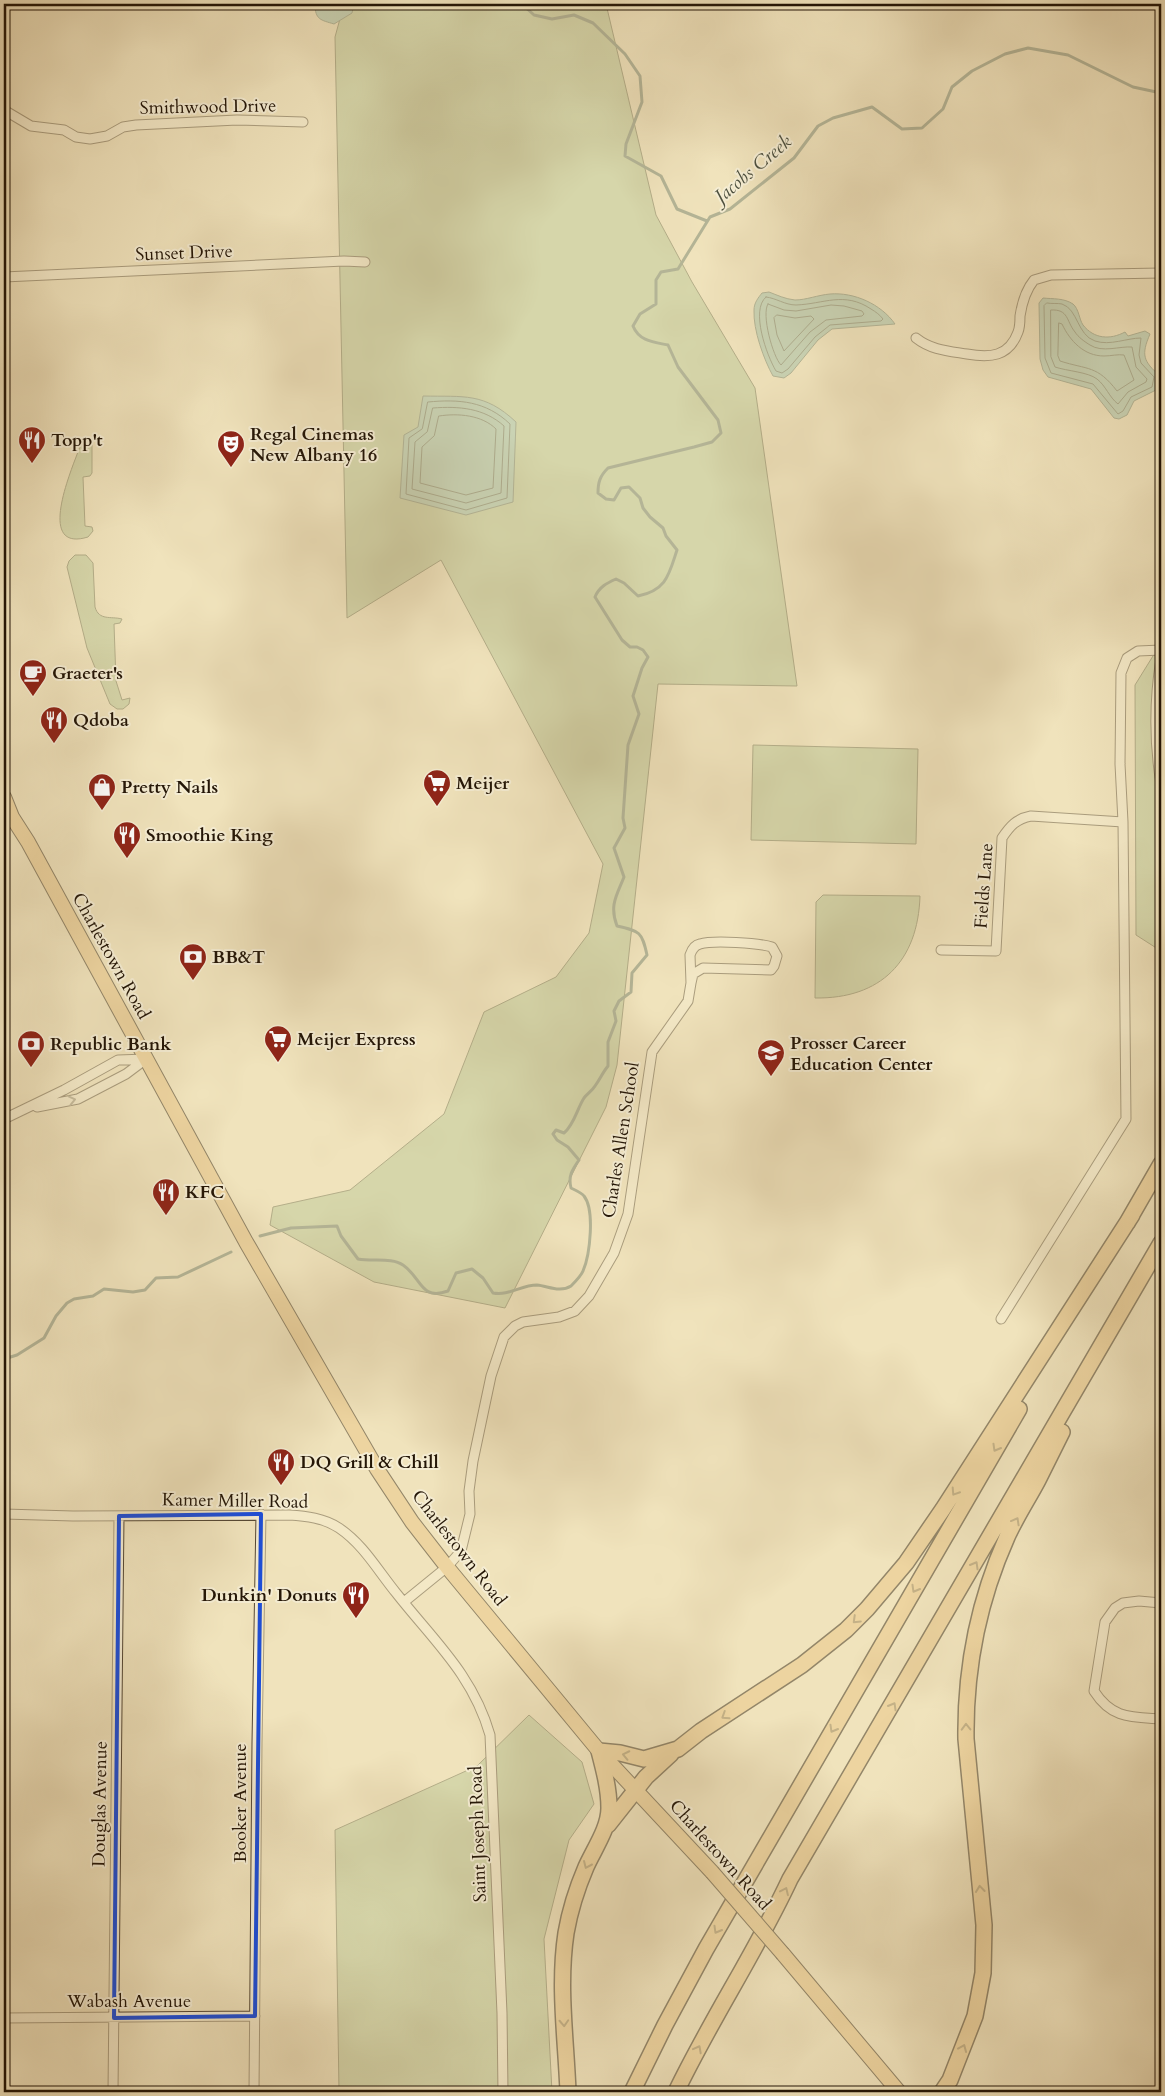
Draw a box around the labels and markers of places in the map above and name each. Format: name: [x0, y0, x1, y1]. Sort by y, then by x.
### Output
place label: Regal Cinemas New Albany 16: [250, 422, 377, 468]
restaurant icon: Topp't: [17, 425, 47, 464]
place label: Topp't: [51, 428, 103, 453]
theatre icon: Regal Cinemas New Albany 16: [216, 429, 246, 468]
cafe icon: Graeter's: [18, 658, 48, 697]
place label: Graeter's: [52, 661, 123, 686]
restaurant icon: Qdoba: [39, 705, 69, 744]
place label: Qdoba: [73, 708, 129, 733]
supermarket icon: Meijer: [422, 768, 452, 807]
place label: Meijer: [456, 771, 510, 796]
shop icon: Pretty Nails: [87, 772, 117, 811]
place label: Pretty Nails: [121, 775, 218, 800]
restaurant icon: Smoothie King: [112, 820, 142, 859]
place label: Smoothie King: [146, 823, 273, 848]
bank icon: BB&T: [178, 942, 208, 981]
place label: BB&T: [212, 945, 265, 970]
supermarket icon: Meijer Express: [263, 1024, 293, 1063]
place label: Meijer Express: [297, 1027, 416, 1052]
bank icon: Republic Bank: [16, 1029, 46, 1068]
place label: Prosser Career Education Center: [790, 1031, 933, 1077]
place label: Republic Bank: [50, 1032, 172, 1057]
school or university icon: Prosser Career Education Center: [756, 1038, 786, 1077]
restaurant icon: KFC: [151, 1177, 181, 1216]
place label: KFC: [185, 1180, 224, 1205]
restaurant icon: DQ Grill & Chill: [266, 1447, 296, 1486]
place label: DQ Grill & Chill: [300, 1450, 439, 1475]
restaurant icon: Dunkin' Donuts: [341, 1580, 371, 1619]
place label: Dunkin' Donuts: [201, 1583, 337, 1608]

